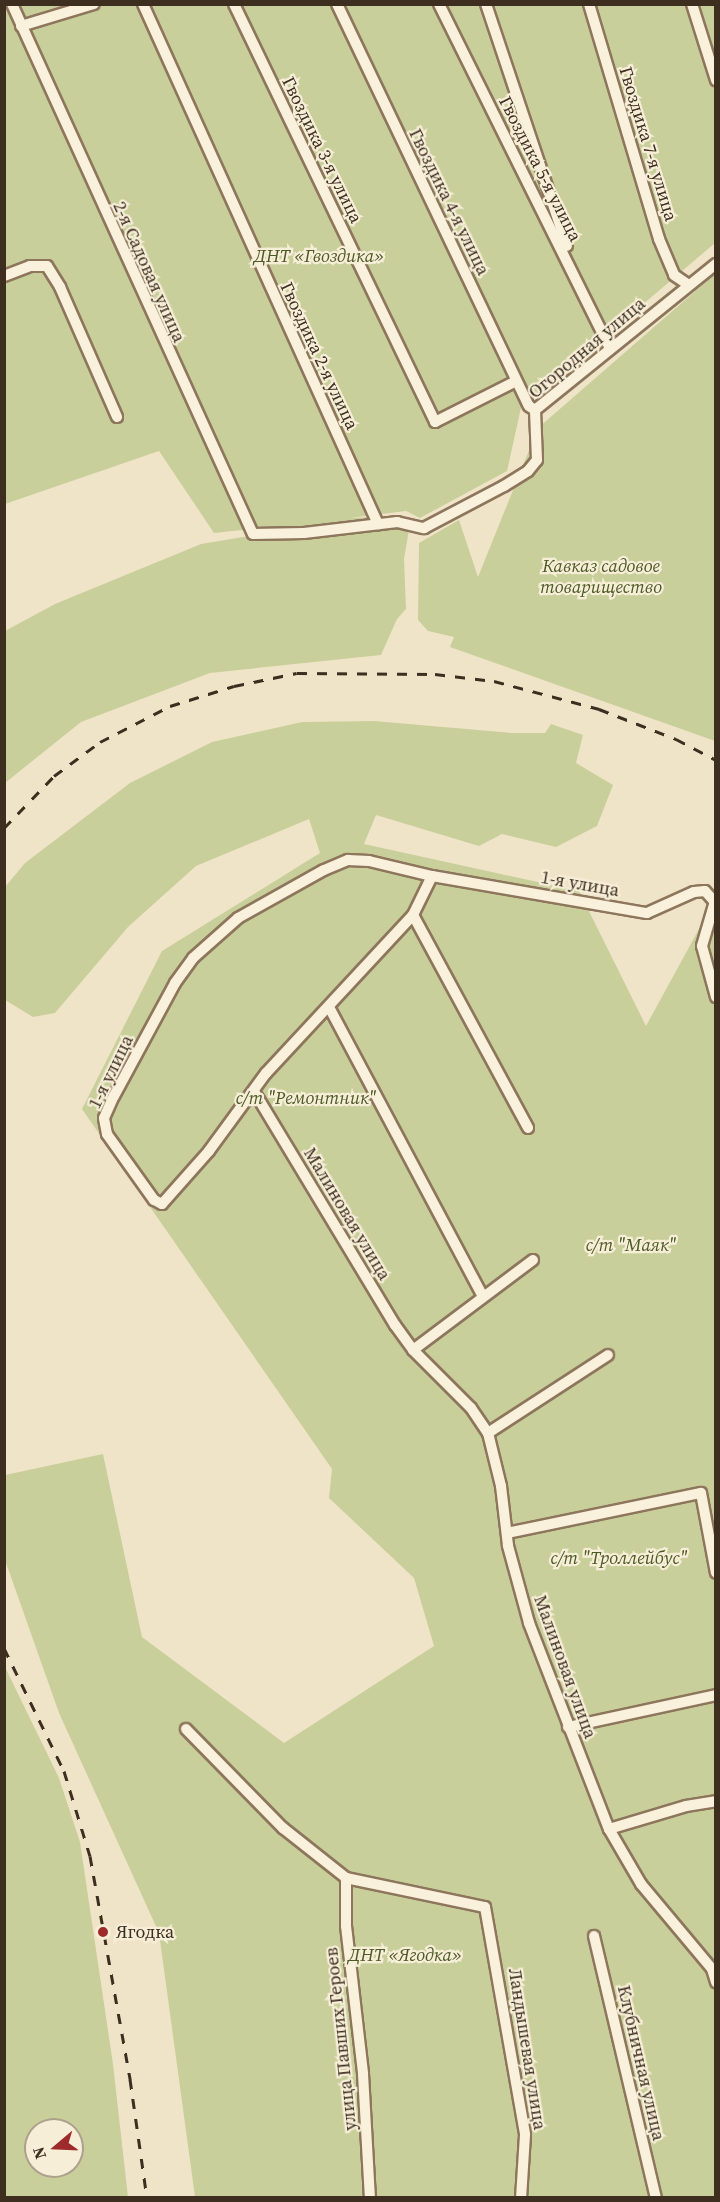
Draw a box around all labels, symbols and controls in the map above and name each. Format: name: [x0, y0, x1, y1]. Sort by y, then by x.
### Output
street label: Гвоздика 7-я улица: [614, 64, 682, 224]
street label: Гвоздика 3-я улица: [277, 73, 367, 227]
street label: Гвоздика 5-я улица: [494, 93, 586, 245]
street label: Гвоздика 4-я улица: [404, 125, 494, 279]
street label: 2-я Садовая улица: [108, 198, 190, 346]
park label: ДНТ «Гвоздика»: [254, 245, 384, 267]
street label: Гвоздика 2-я улица: [275, 279, 363, 433]
street label: Огородная улица: [524, 293, 650, 403]
park label: Кавказ садовое товарищество: [540, 556, 662, 598]
street label: 1-я улица: [539, 867, 621, 901]
street label: 1-я улица: [84, 1032, 138, 1112]
park label: с/т "Ремонтник": [236, 1087, 376, 1109]
street label: Малиновая улица: [299, 1144, 395, 1284]
park label: с/т "Маяк": [586, 1234, 676, 1256]
park label: с/т "Троллейбус": [551, 1547, 687, 1569]
street label: Малиновая улица: [529, 1592, 601, 1742]
place label: Ягодка: [116, 1921, 174, 1943]
marker: Ягодка: [94, 1923, 112, 1941]
park label: ДНТ «Ягодка»: [348, 1944, 462, 1966]
street label: улица Павших Героев: [321, 1946, 361, 2132]
street label: Ландышевая улица: [504, 1967, 550, 2131]
street label: Клубничная улица: [613, 1983, 669, 2143]
north arrow: [24, 2118, 84, 2178]
text: N: [27, 2144, 51, 2162]

